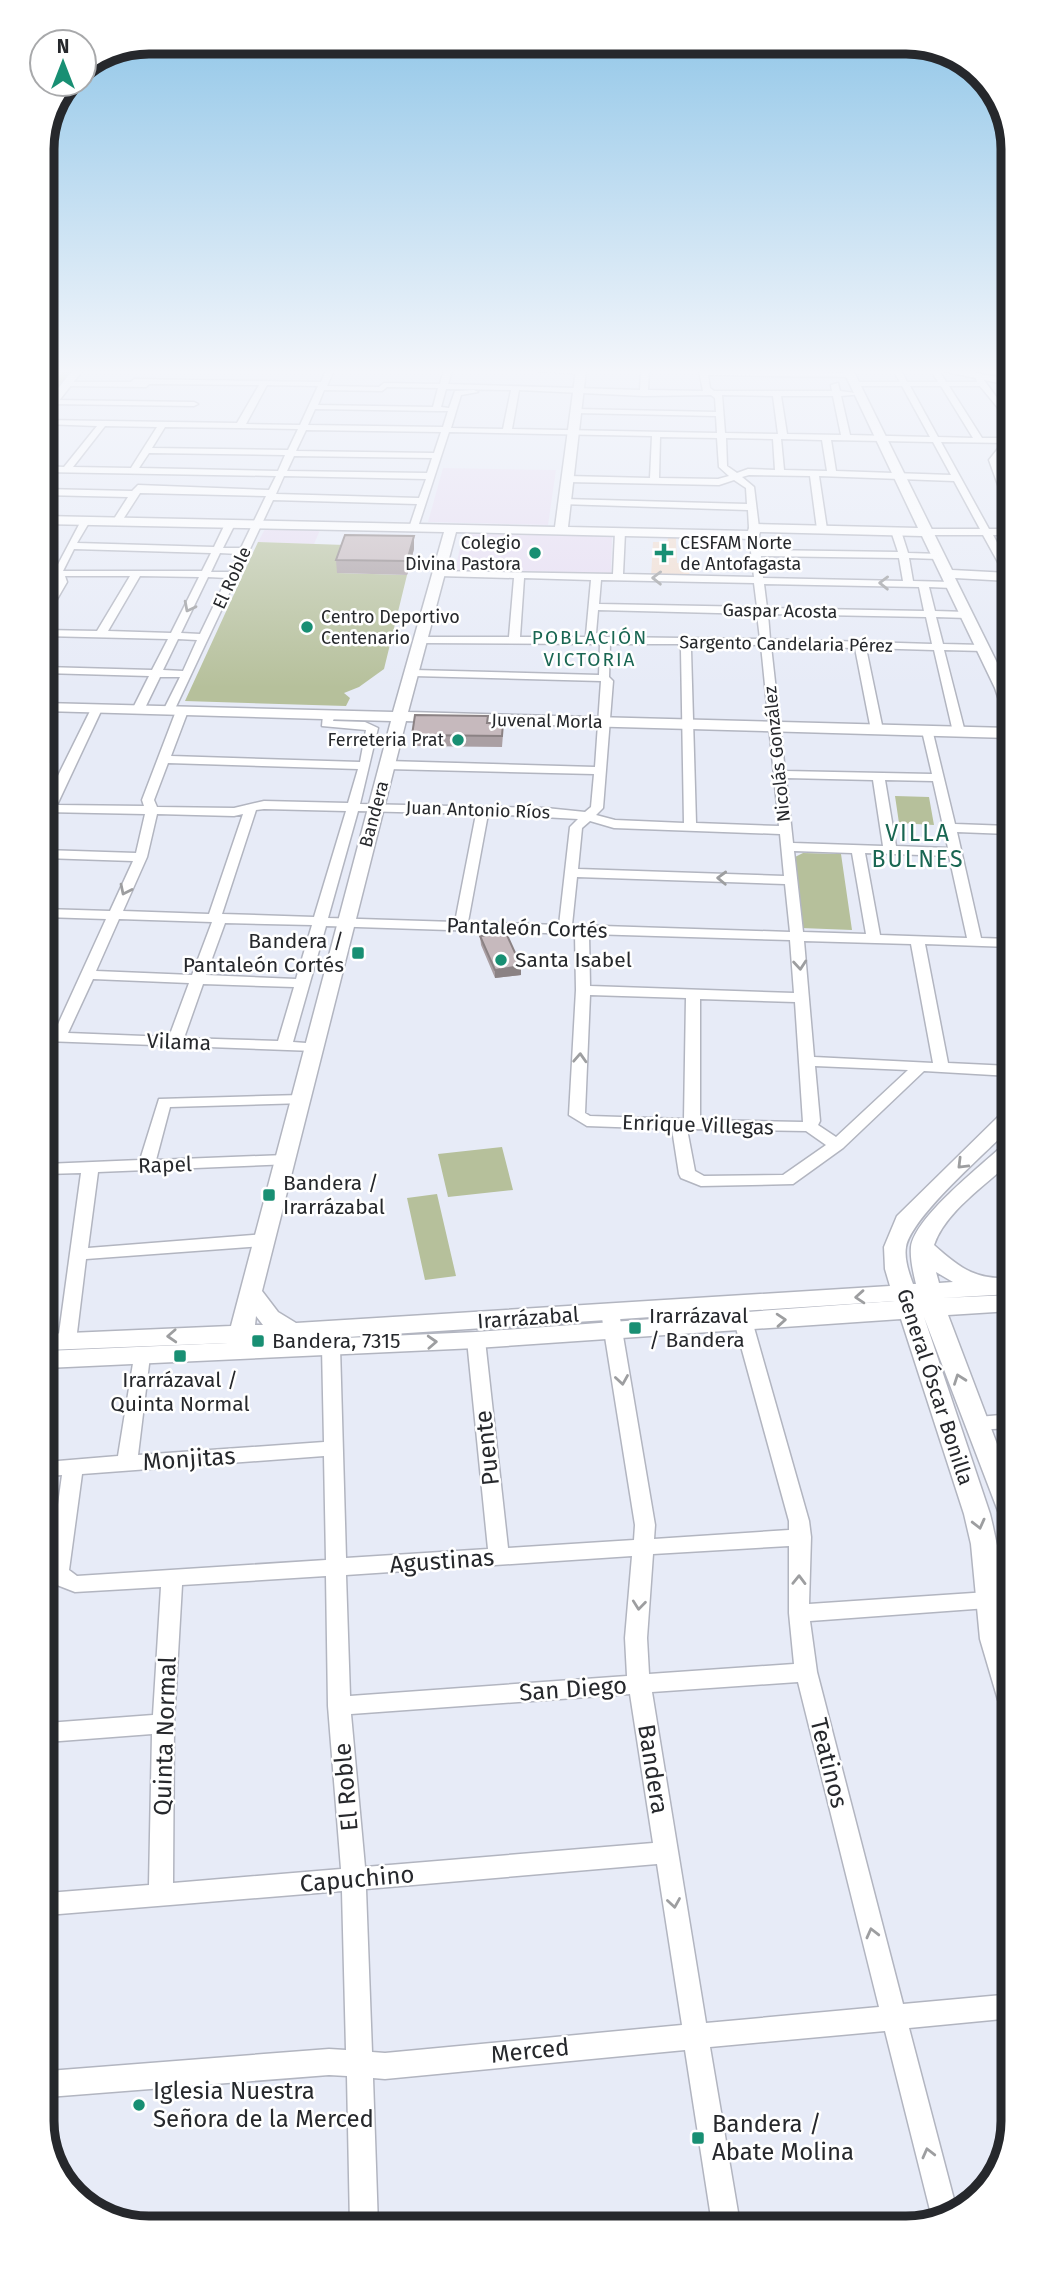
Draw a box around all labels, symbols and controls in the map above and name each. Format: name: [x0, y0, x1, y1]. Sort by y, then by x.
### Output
north arrow: [28, 28, 98, 98]
text: N: [57, 35, 69, 58]
place label: Colegio Divina Pastora: [405, 532, 521, 575]
place label: CESFAM Norte de Antofagasta: [680, 532, 801, 575]
street label: El Roble: [208, 543, 256, 613]
marker: CESFAM Norte de Antofagasta: [654, 543, 674, 563]
marker: Colegio Divina Pastora: [527, 545, 543, 561]
one-way arrow: [651, 570, 661, 586]
one-way arrow: [878, 576, 889, 591]
street label: Gaspar Acosta: [722, 599, 838, 623]
one-way arrow: [183, 600, 197, 612]
place label: Centro Deportivo Centenario: [321, 606, 460, 649]
marker: Centro Deportivo Centenario: [299, 619, 315, 635]
district label: POBLACIÓN VICTORIA: [532, 626, 648, 671]
street label: Sargento Candelaria Pérez: [679, 631, 893, 657]
street label: Nicolás González: [759, 685, 795, 823]
street label: Juvenal Morla: [491, 709, 603, 733]
place label: Ferreteria Prat: [327, 729, 444, 751]
marker: Ferreteria Prat: [450, 732, 466, 748]
street label: Bandera: [355, 778, 393, 850]
street label: Juan Antonio Ríos: [405, 796, 551, 824]
district label: VILLA BULNES: [872, 819, 964, 873]
one-way arrow: [716, 870, 727, 885]
one-way arrow: [119, 883, 133, 895]
street label: Pantaleón Cortés: [446, 912, 608, 944]
place label: Bandera / Pantaleón Cortés: [183, 928, 344, 978]
marker: Bandera / Pantaleón Cortés: [350, 945, 366, 961]
place label: Santa Isabel: [515, 947, 632, 973]
marker: Santa Isabel: [493, 952, 509, 968]
one-way arrow: [792, 960, 807, 971]
street label: Vilama: [146, 1028, 212, 1056]
one-way arrow: [572, 1053, 587, 1064]
street label: Enrique Villegas: [622, 1109, 775, 1141]
street label: Rapel: [138, 1151, 192, 1179]
one-way arrow: [957, 1155, 970, 1168]
place label: Bandera / Irarrázabal: [283, 1170, 385, 1220]
marker: Bandera / Irarrázabal: [261, 1187, 277, 1203]
street label: General Óscar Bonilla: [891, 1286, 979, 1488]
one-way arrow: [854, 1289, 865, 1304]
street label: Irarrázabal: [476, 1301, 580, 1335]
place label: Irarrázaval / Bandera: [649, 1303, 748, 1353]
one-way arrow: [776, 1313, 787, 1328]
marker: Irarrázaval / Bandera: [627, 1320, 643, 1336]
place label: Bandera, 7315: [272, 1328, 401, 1354]
one-way arrow: [166, 1329, 177, 1344]
marker: Bandera, 7315: [250, 1333, 266, 1349]
one-way arrow: [427, 1334, 438, 1349]
marker: Irarrázaval / Quinta Normal: [172, 1348, 188, 1364]
place label: Irarrázaval / Quinta Normal: [110, 1367, 250, 1417]
one-way arrow: [614, 1374, 629, 1386]
one-way arrow: [953, 1374, 967, 1386]
street label: Puente: [469, 1409, 505, 1487]
street label: Monjitas: [142, 1442, 236, 1476]
one-way arrow: [971, 1518, 985, 1530]
street label: Agustinas: [389, 1543, 495, 1579]
one-way arrow: [791, 1575, 807, 1585]
one-way arrow: [632, 1599, 647, 1611]
street label: Quinta Normal: [148, 1656, 182, 1816]
street label: San Diego: [518, 1671, 628, 1707]
street label: Teatinos: [804, 1715, 854, 1811]
street label: Bandera: [632, 1722, 674, 1816]
street label: El Roble: [328, 1742, 364, 1832]
street label: Capuchino: [299, 1860, 415, 1898]
one-way arrow: [666, 1897, 681, 1909]
one-way arrow: [866, 1927, 880, 1939]
street label: Merced: [489, 2033, 571, 2069]
place label: Iglesia Nuestra Señora de la Merced: [153, 2077, 374, 2133]
marker: Iglesia Nuestra Señora de la Merced: [131, 2097, 147, 2113]
place label: Bandera / Abate Molina: [712, 2110, 854, 2166]
marker: Bandera / Abate Molina: [690, 2130, 706, 2146]
one-way arrow: [922, 2147, 936, 2159]

